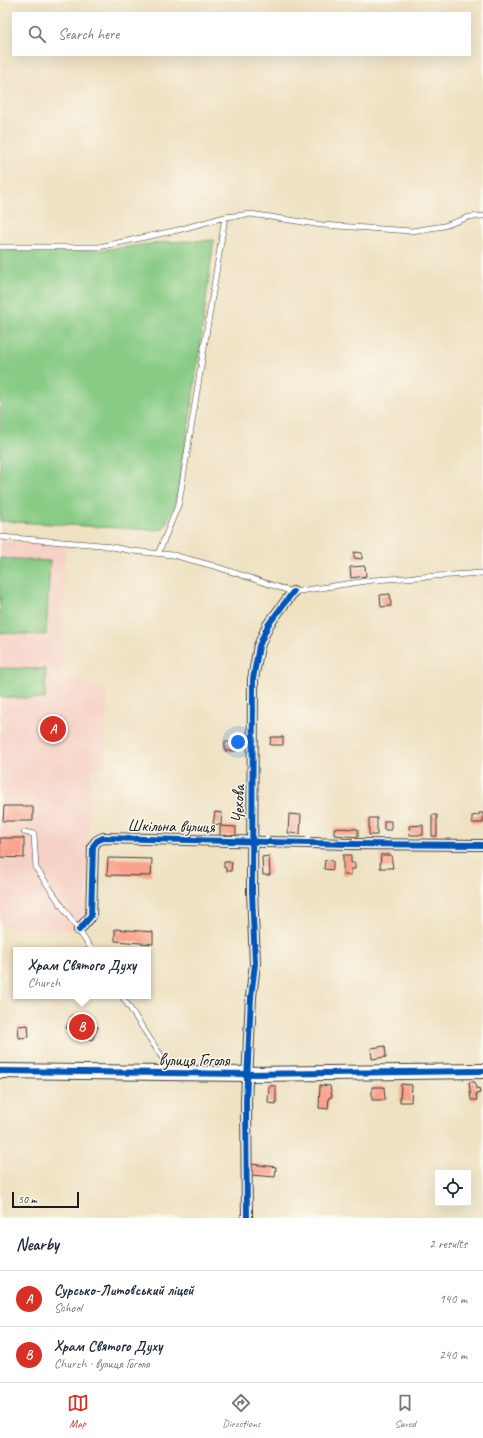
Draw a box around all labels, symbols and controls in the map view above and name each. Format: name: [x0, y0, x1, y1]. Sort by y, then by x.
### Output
search box: [12, 12, 471, 56]
icon: search: [26, 23, 48, 45]
text: Search here: [58, 25, 119, 44]
pin: A: [40, 714, 66, 744]
your location: [228, 732, 248, 752]
street label: Чехова: [228, 783, 249, 823]
street label: Шкільна вулиця: [127, 815, 216, 837]
popup: [13, 947, 151, 999]
text: Храм Святого Духу: [28, 956, 136, 975]
text: Church: [28, 975, 60, 991]
pin: B: [69, 1012, 95, 1042]
street label: вулиця Гоголя: [159, 1050, 230, 1071]
map controls: [435, 1170, 471, 1206]
button: locate: [435, 1170, 471, 1206]
scale bar: [12, 1190, 79, 1209]
text: 50 m: [18, 1192, 37, 1206]
text: Nearby: [16, 1234, 59, 1255]
text: 2 results: [429, 1236, 467, 1252]
text: Сурсько-Литовський ліцей: [54, 1281, 193, 1300]
text: A: [26, 1291, 32, 1307]
text: 140 m: [439, 1291, 467, 1307]
text: School: [54, 1300, 82, 1316]
text: Храм Святого Духу: [54, 1337, 162, 1356]
text: B: [26, 1347, 32, 1363]
text: 240 m: [439, 1347, 467, 1363]
text: Church · вулиця Гоголя: [54, 1356, 149, 1372]
tab: Map: [67, 1392, 89, 1430]
tab: Directions: [222, 1392, 261, 1430]
tab: Saved: [394, 1392, 416, 1430]

